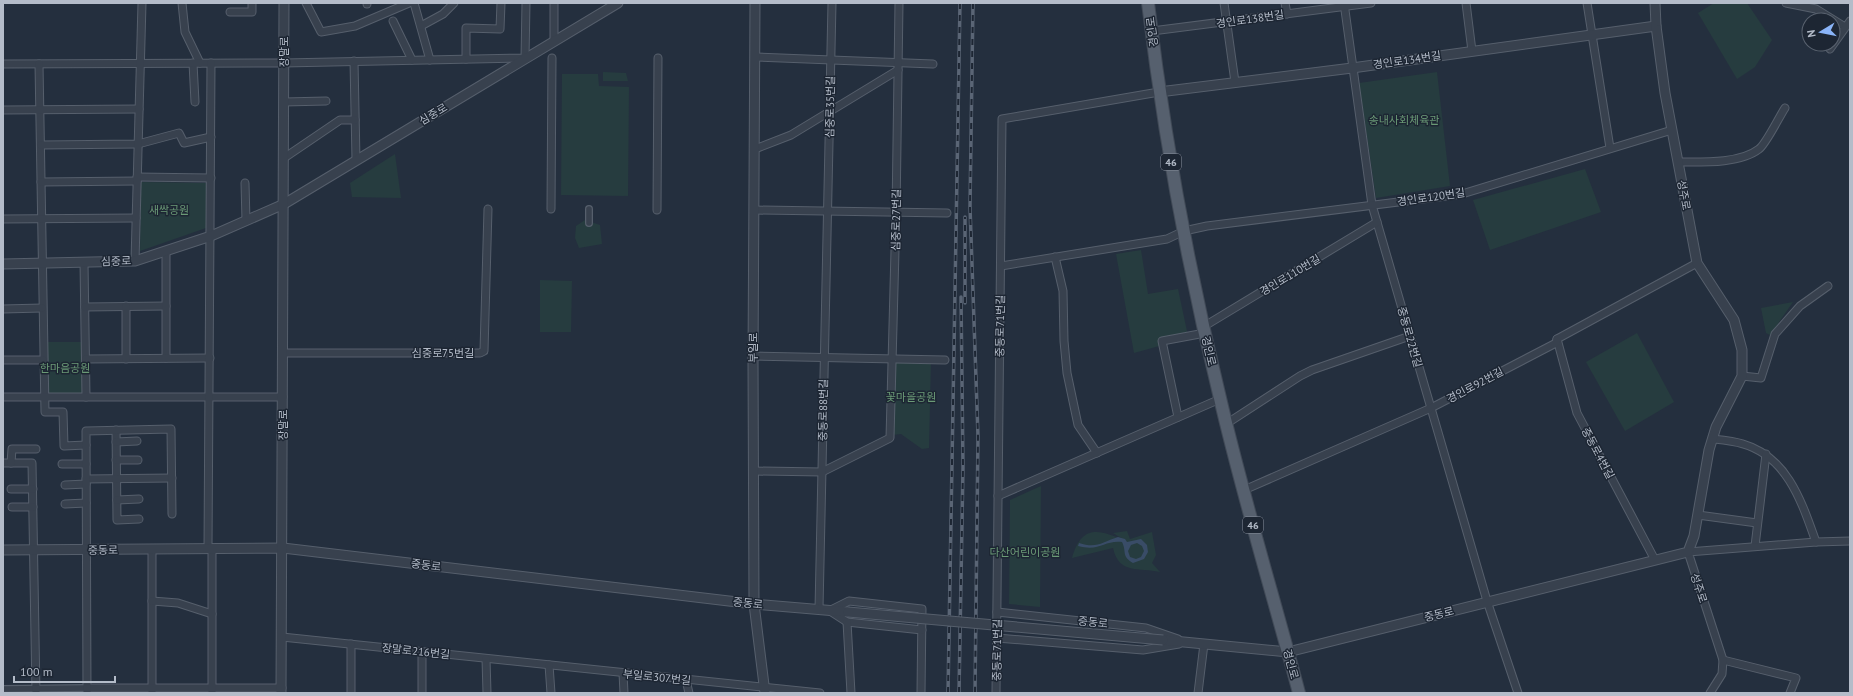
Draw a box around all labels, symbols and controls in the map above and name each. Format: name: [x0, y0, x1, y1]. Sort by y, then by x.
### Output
street label: 경인로138번길: [1215, 7, 1285, 31]
north arrow: [1801, 12, 1841, 52]
street label: 경인로: [1143, 16, 1161, 48]
text: N: [1804, 29, 1819, 39]
street label: 장말로: [277, 37, 291, 67]
street label: 경인로134번길: [1372, 48, 1442, 72]
street label: 심중로35번길: [822, 76, 838, 138]
street label: 심중로: [416, 100, 450, 128]
park label: 송내사회체육관: [1369, 113, 1439, 127]
road number: 46: [1161, 154, 1181, 170]
street label: 성주로: [1674, 179, 1694, 211]
street label: 경인로120번길: [1396, 185, 1466, 209]
street label: 심중로27번길: [888, 189, 904, 251]
park label: 새싹공원: [149, 203, 189, 217]
street label: 경인로110번길: [1257, 251, 1323, 299]
street label: 심중로: [101, 253, 131, 269]
street label: 중동로71번길: [992, 295, 1008, 357]
street label: 중동로22번길: [1395, 305, 1425, 369]
street label: 부일로: [746, 333, 760, 363]
street label: 경인로: [1199, 335, 1219, 367]
street label: 심중로75번길: [412, 346, 474, 360]
park label: 한마음공원: [40, 361, 90, 375]
street label: 경인로92번길: [1444, 364, 1506, 406]
street label: 중동로88번길: [815, 379, 831, 441]
park label: 꽃마을공원: [886, 390, 936, 404]
street label: 장말로: [276, 410, 290, 440]
street label: 중동로4번길: [1579, 425, 1617, 481]
road number: 46: [1243, 517, 1263, 533]
street label: 중동로: [88, 543, 118, 557]
park label: 다산어린이공원: [990, 545, 1060, 559]
street label: 중동로: [410, 556, 442, 574]
street label: 성주로: [1688, 571, 1710, 605]
street label: 중동로: [732, 594, 764, 612]
street label: 중동로: [1423, 604, 1455, 624]
street label: 중동로: [1077, 613, 1109, 631]
street label: 중동로71번길: [989, 619, 1005, 681]
street label: 장말로216번길: [381, 640, 451, 662]
street label: 경인로: [1280, 648, 1302, 680]
scale bar: [14, 658, 115, 684]
text: 100 m: [20, 664, 53, 679]
street label: 부일로307번길: [622, 666, 692, 688]

